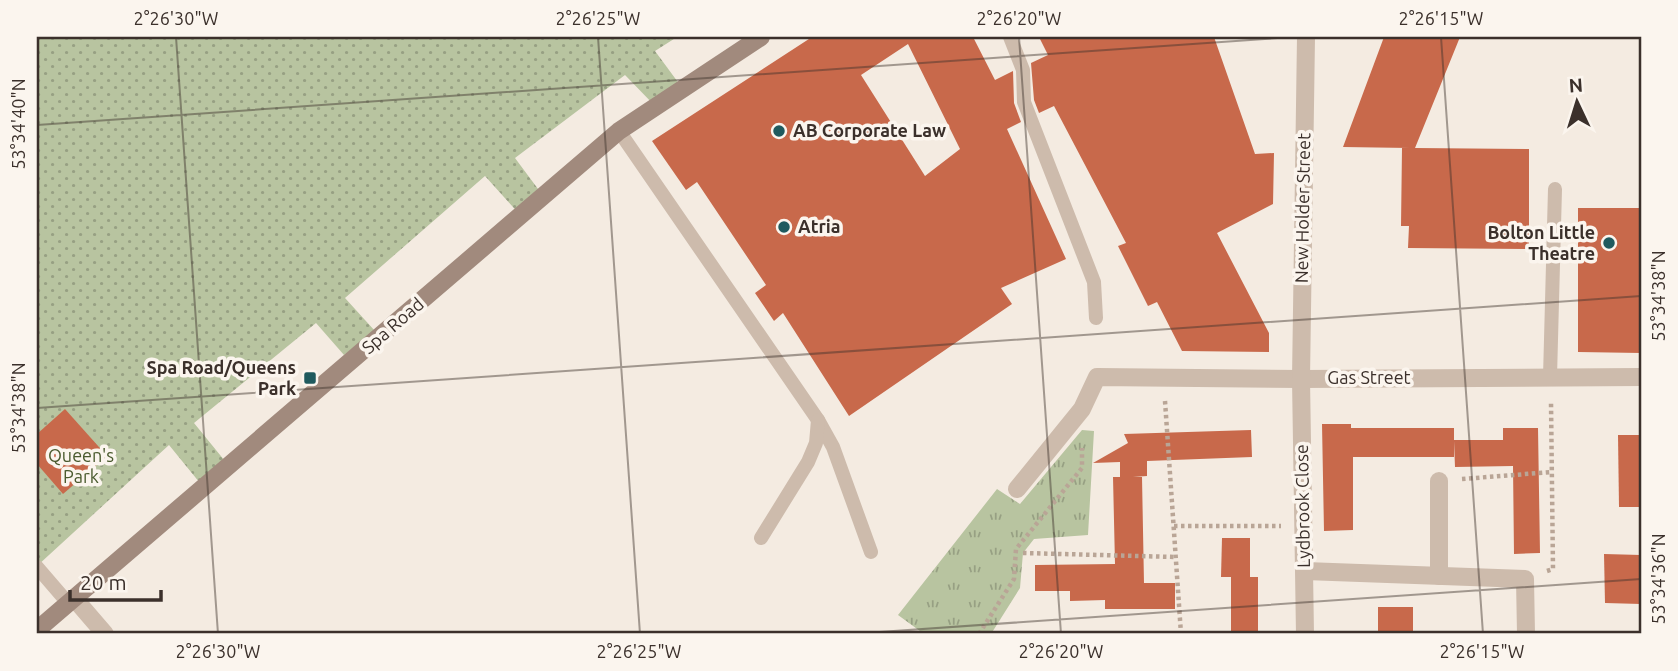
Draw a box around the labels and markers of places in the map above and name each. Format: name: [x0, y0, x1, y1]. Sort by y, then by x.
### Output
place label: AB Corporate Law: [793, 120, 946, 140]
marker: AB Corporate Law: [771, 123, 787, 139]
place label: Atria: [798, 216, 841, 236]
marker: Atria: [776, 219, 792, 235]
place label: Bolton Little Theatre: [1487, 222, 1595, 263]
marker: Bolton Little Theatre: [1601, 235, 1617, 251]
place label: Spa Road/Queens Park: [146, 357, 296, 398]
marker: Spa Road/Queens Park: [302, 370, 318, 386]

